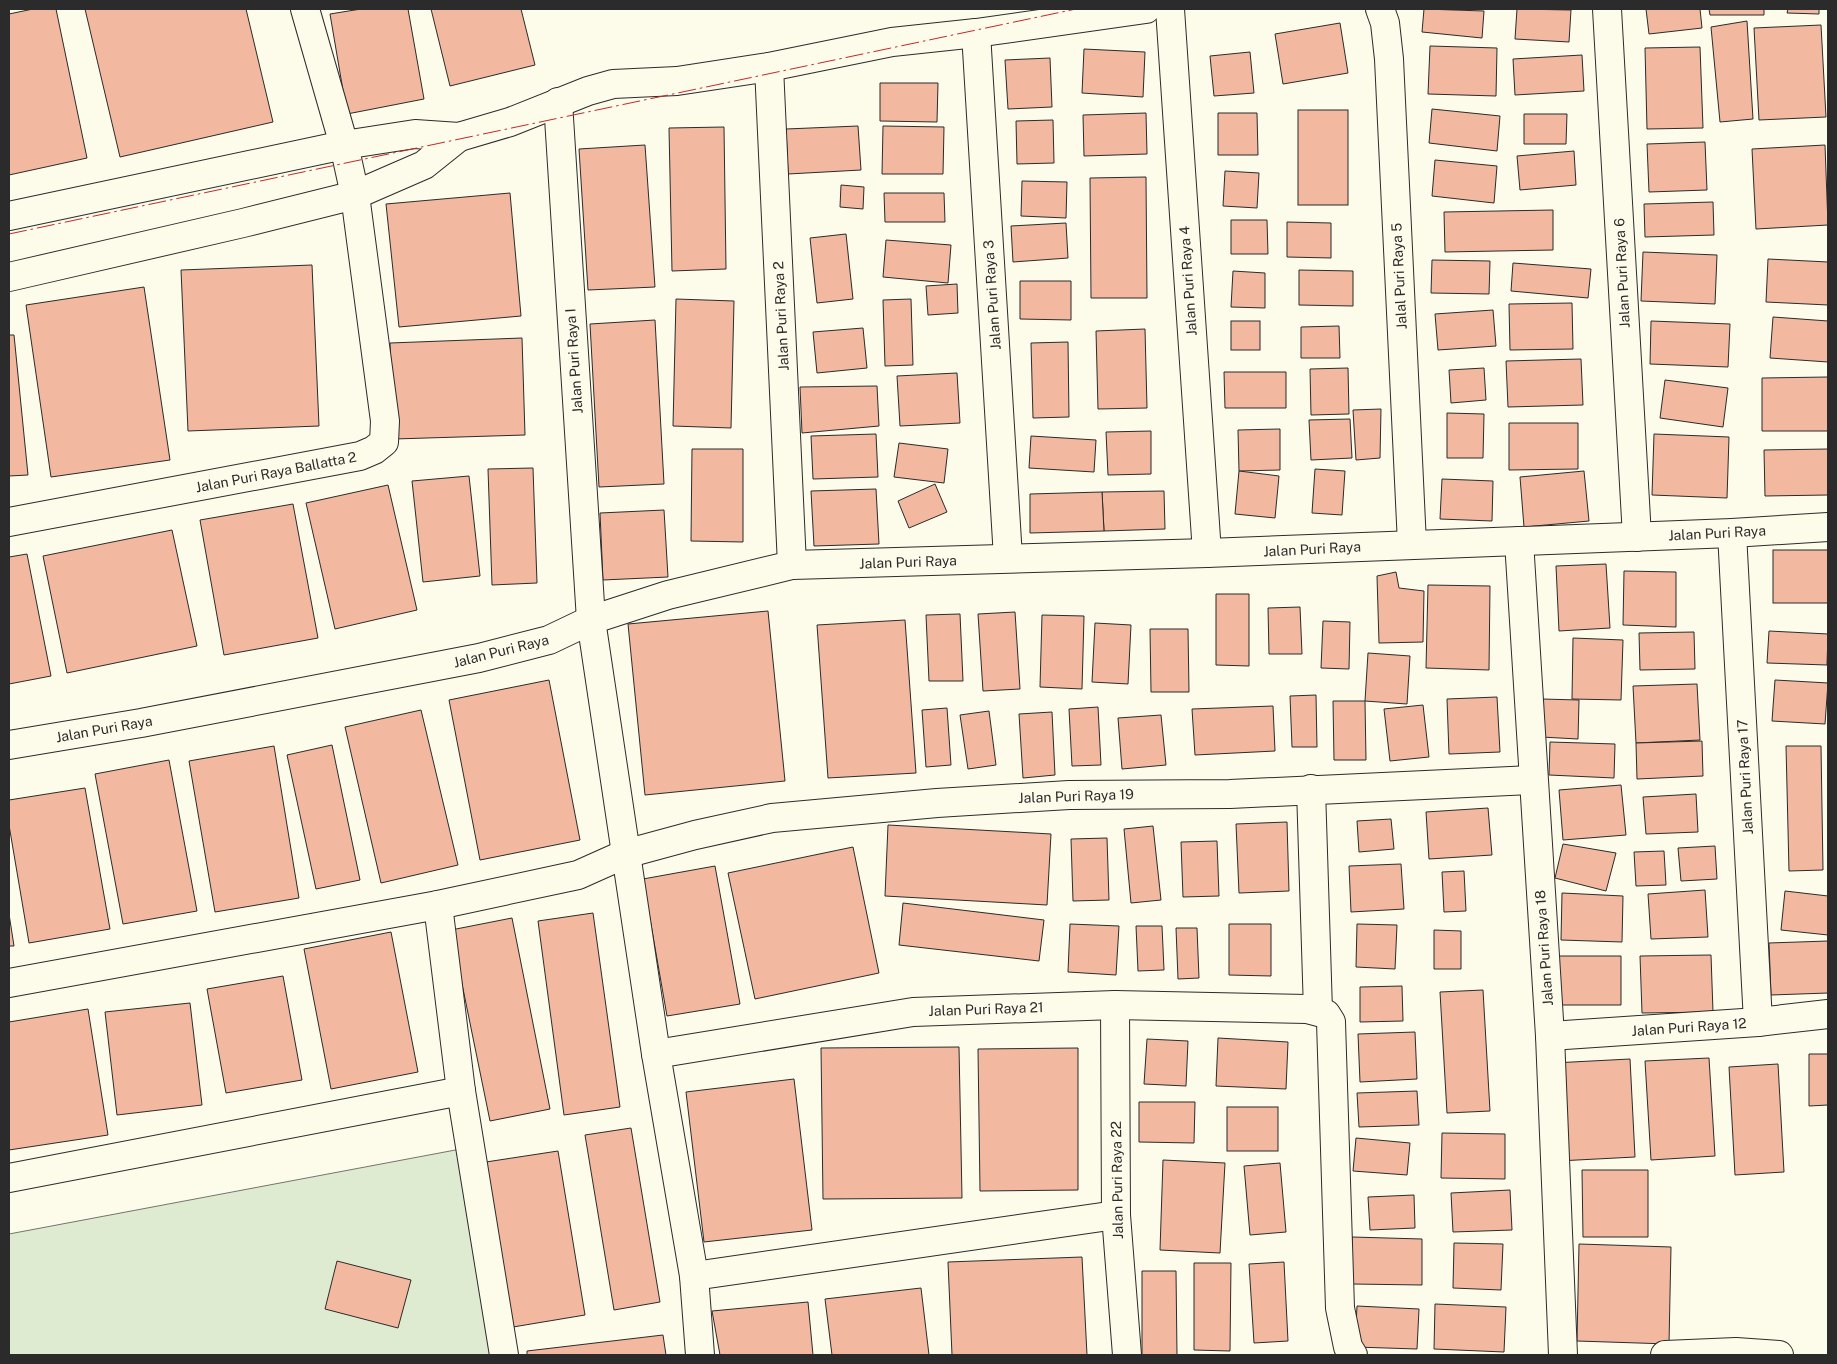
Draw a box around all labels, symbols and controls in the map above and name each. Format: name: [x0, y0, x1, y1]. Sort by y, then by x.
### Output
street label: Jalan Puri Raya 6: [1611, 217, 1633, 328]
street label: Jalal Puri Raya 5: [1388, 222, 1410, 330]
street label: Jalan Puri Raya 4: [1176, 225, 1200, 336]
street label: Jalan Puri Raya 3: [980, 239, 1004, 350]
street label: Jalan Puri Raya 2: [770, 261, 792, 371]
street label: Jalan Puri Raya I: [562, 308, 586, 414]
street label: Jalan Puri Raya Ballatta 2: [194, 449, 358, 495]
street label: Jalan Puri Raya: [1668, 522, 1766, 544]
street label: Jalan Puri Raya: [1263, 538, 1361, 560]
street label: Jalan Puri Raya: [859, 552, 957, 572]
street label: Jalan Puri Raya: [452, 631, 550, 671]
street label: Jalan Puri Raya: [54, 713, 154, 745]
street label: Jalan Puri Raya 17: [1734, 719, 1756, 835]
street label: Jalan Puri Raya 19: [1018, 786, 1134, 806]
street label: Jalan Puri Raya 18: [1532, 890, 1556, 1006]
street label: Jalan Puri Raya 21: [928, 999, 1044, 1019]
street label: Jalan Puri Raya 12: [1631, 1015, 1747, 1039]
street label: Jalan Puri Raya 22: [1108, 1121, 1126, 1239]

